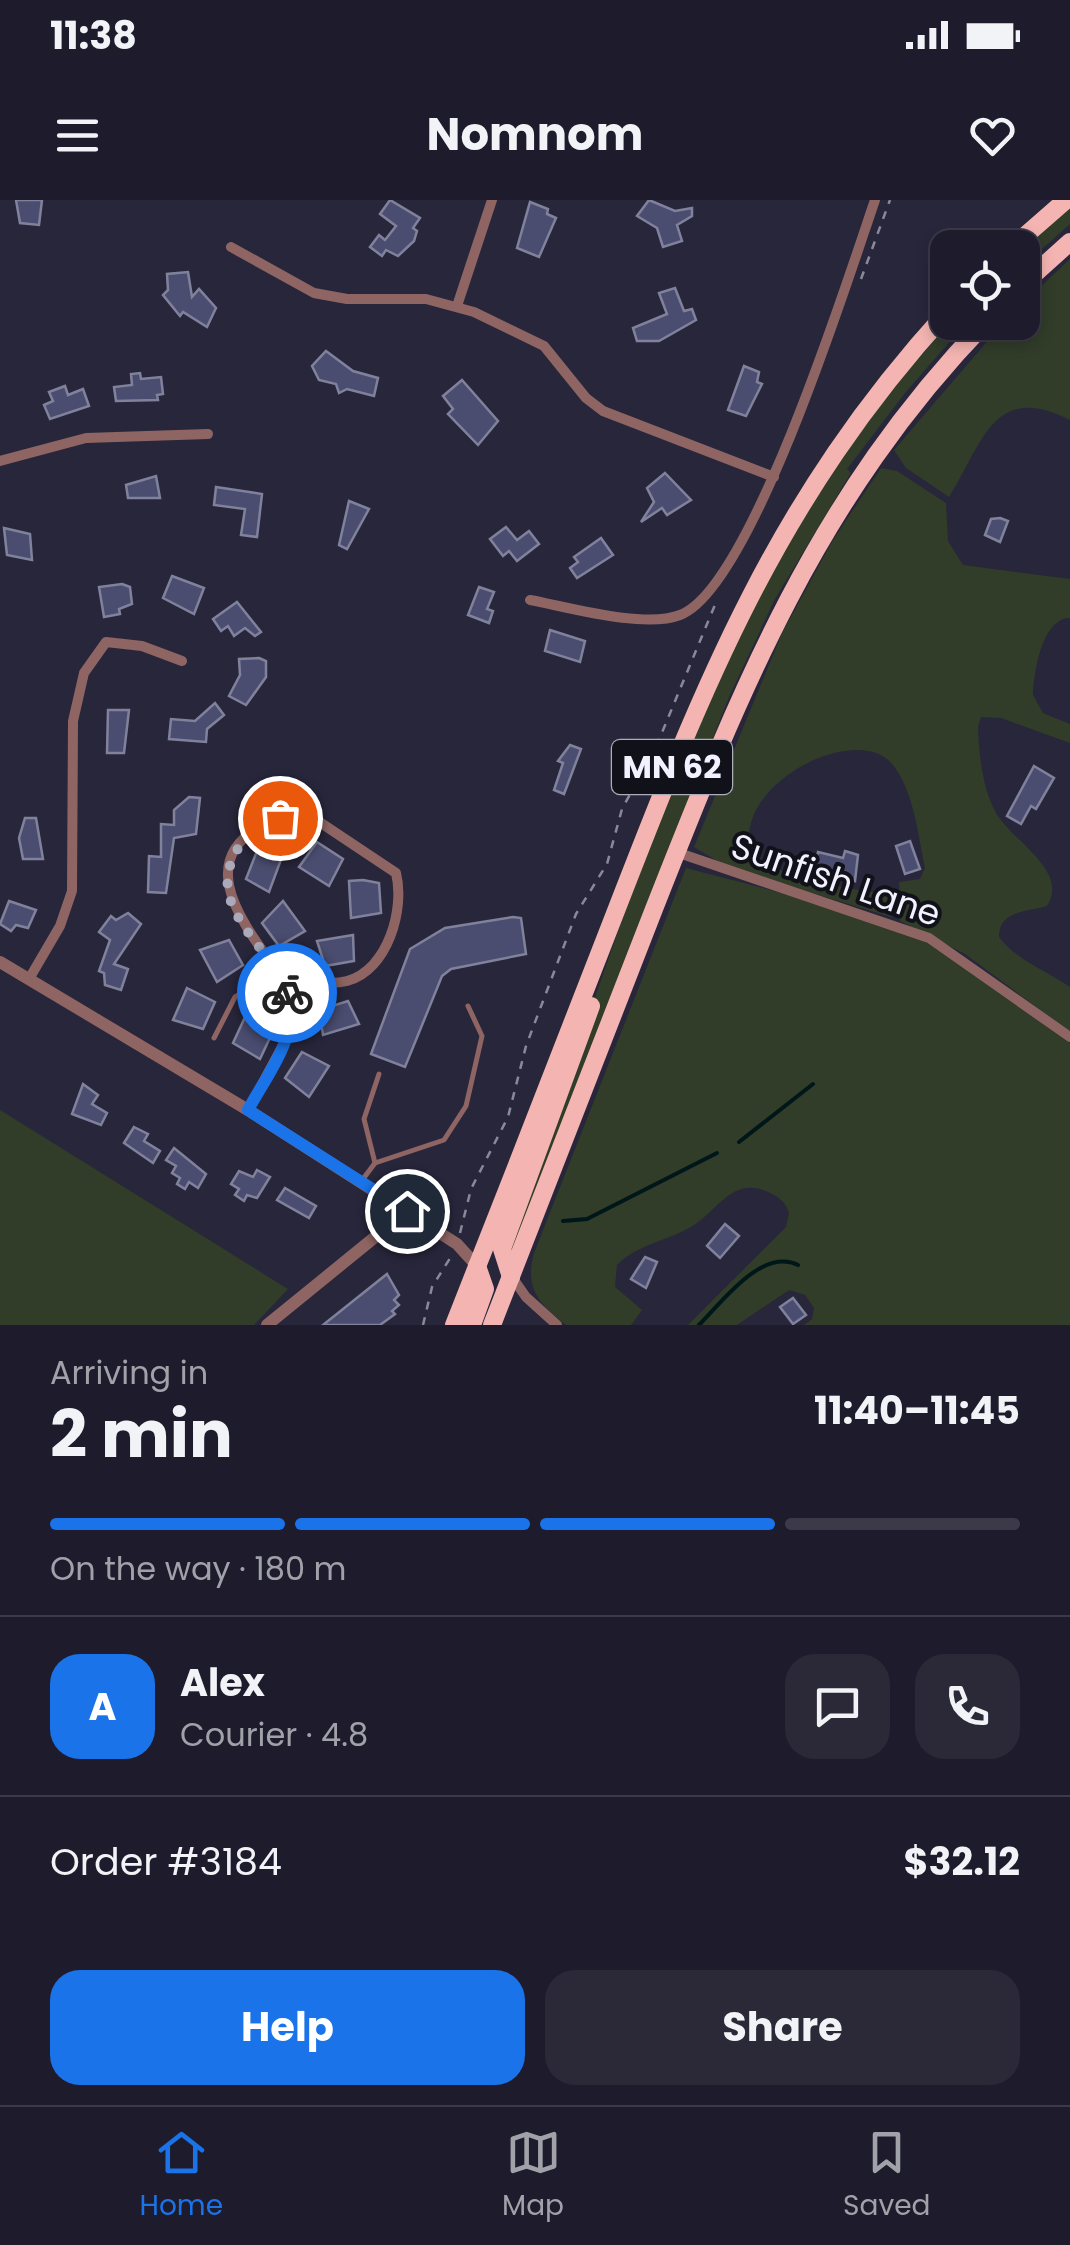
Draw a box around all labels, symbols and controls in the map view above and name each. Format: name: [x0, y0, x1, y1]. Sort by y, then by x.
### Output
text: 11:38: [50, 9, 137, 62]
text: Nomnom: [427, 103, 643, 166]
icon: menu: [50, 108, 105, 163]
icon: heart: [965, 108, 1020, 163]
map controls: [930, 230, 1040, 340]
button: locate: [930, 230, 1040, 340]
road number: MN 62: [612, 740, 732, 794]
pin: [238, 776, 323, 861]
icon: bag: [253, 791, 308, 846]
street label: Sunfish Lane: [725, 821, 947, 938]
courier: [237, 943, 337, 1043]
icon: bike: [260, 966, 315, 1021]
pin: [365, 1169, 450, 1254]
icon: home: [380, 1184, 435, 1239]
text: Arriving in: [50, 1350, 208, 1395]
text: 11:40–11:45: [814, 1384, 1020, 1437]
text: 2 min: [50, 1389, 233, 1480]
text: On the way · 180 m: [50, 1546, 346, 1591]
button: chat: [785, 1654, 890, 1759]
button: phone: [915, 1654, 1020, 1759]
text: Alex: [180, 1656, 265, 1709]
text: A: [88, 1680, 117, 1733]
text: Courier · 4.8: [180, 1712, 368, 1757]
text: Order #3184: [50, 1835, 282, 1888]
text: $32.12: [904, 1835, 1020, 1888]
button: Help: [50, 1970, 525, 2085]
button: Share: [545, 1970, 1020, 2085]
tab: Home: [140, 2125, 223, 2227]
tab: Map: [502, 2125, 564, 2227]
tab: Saved: [843, 2125, 930, 2227]

